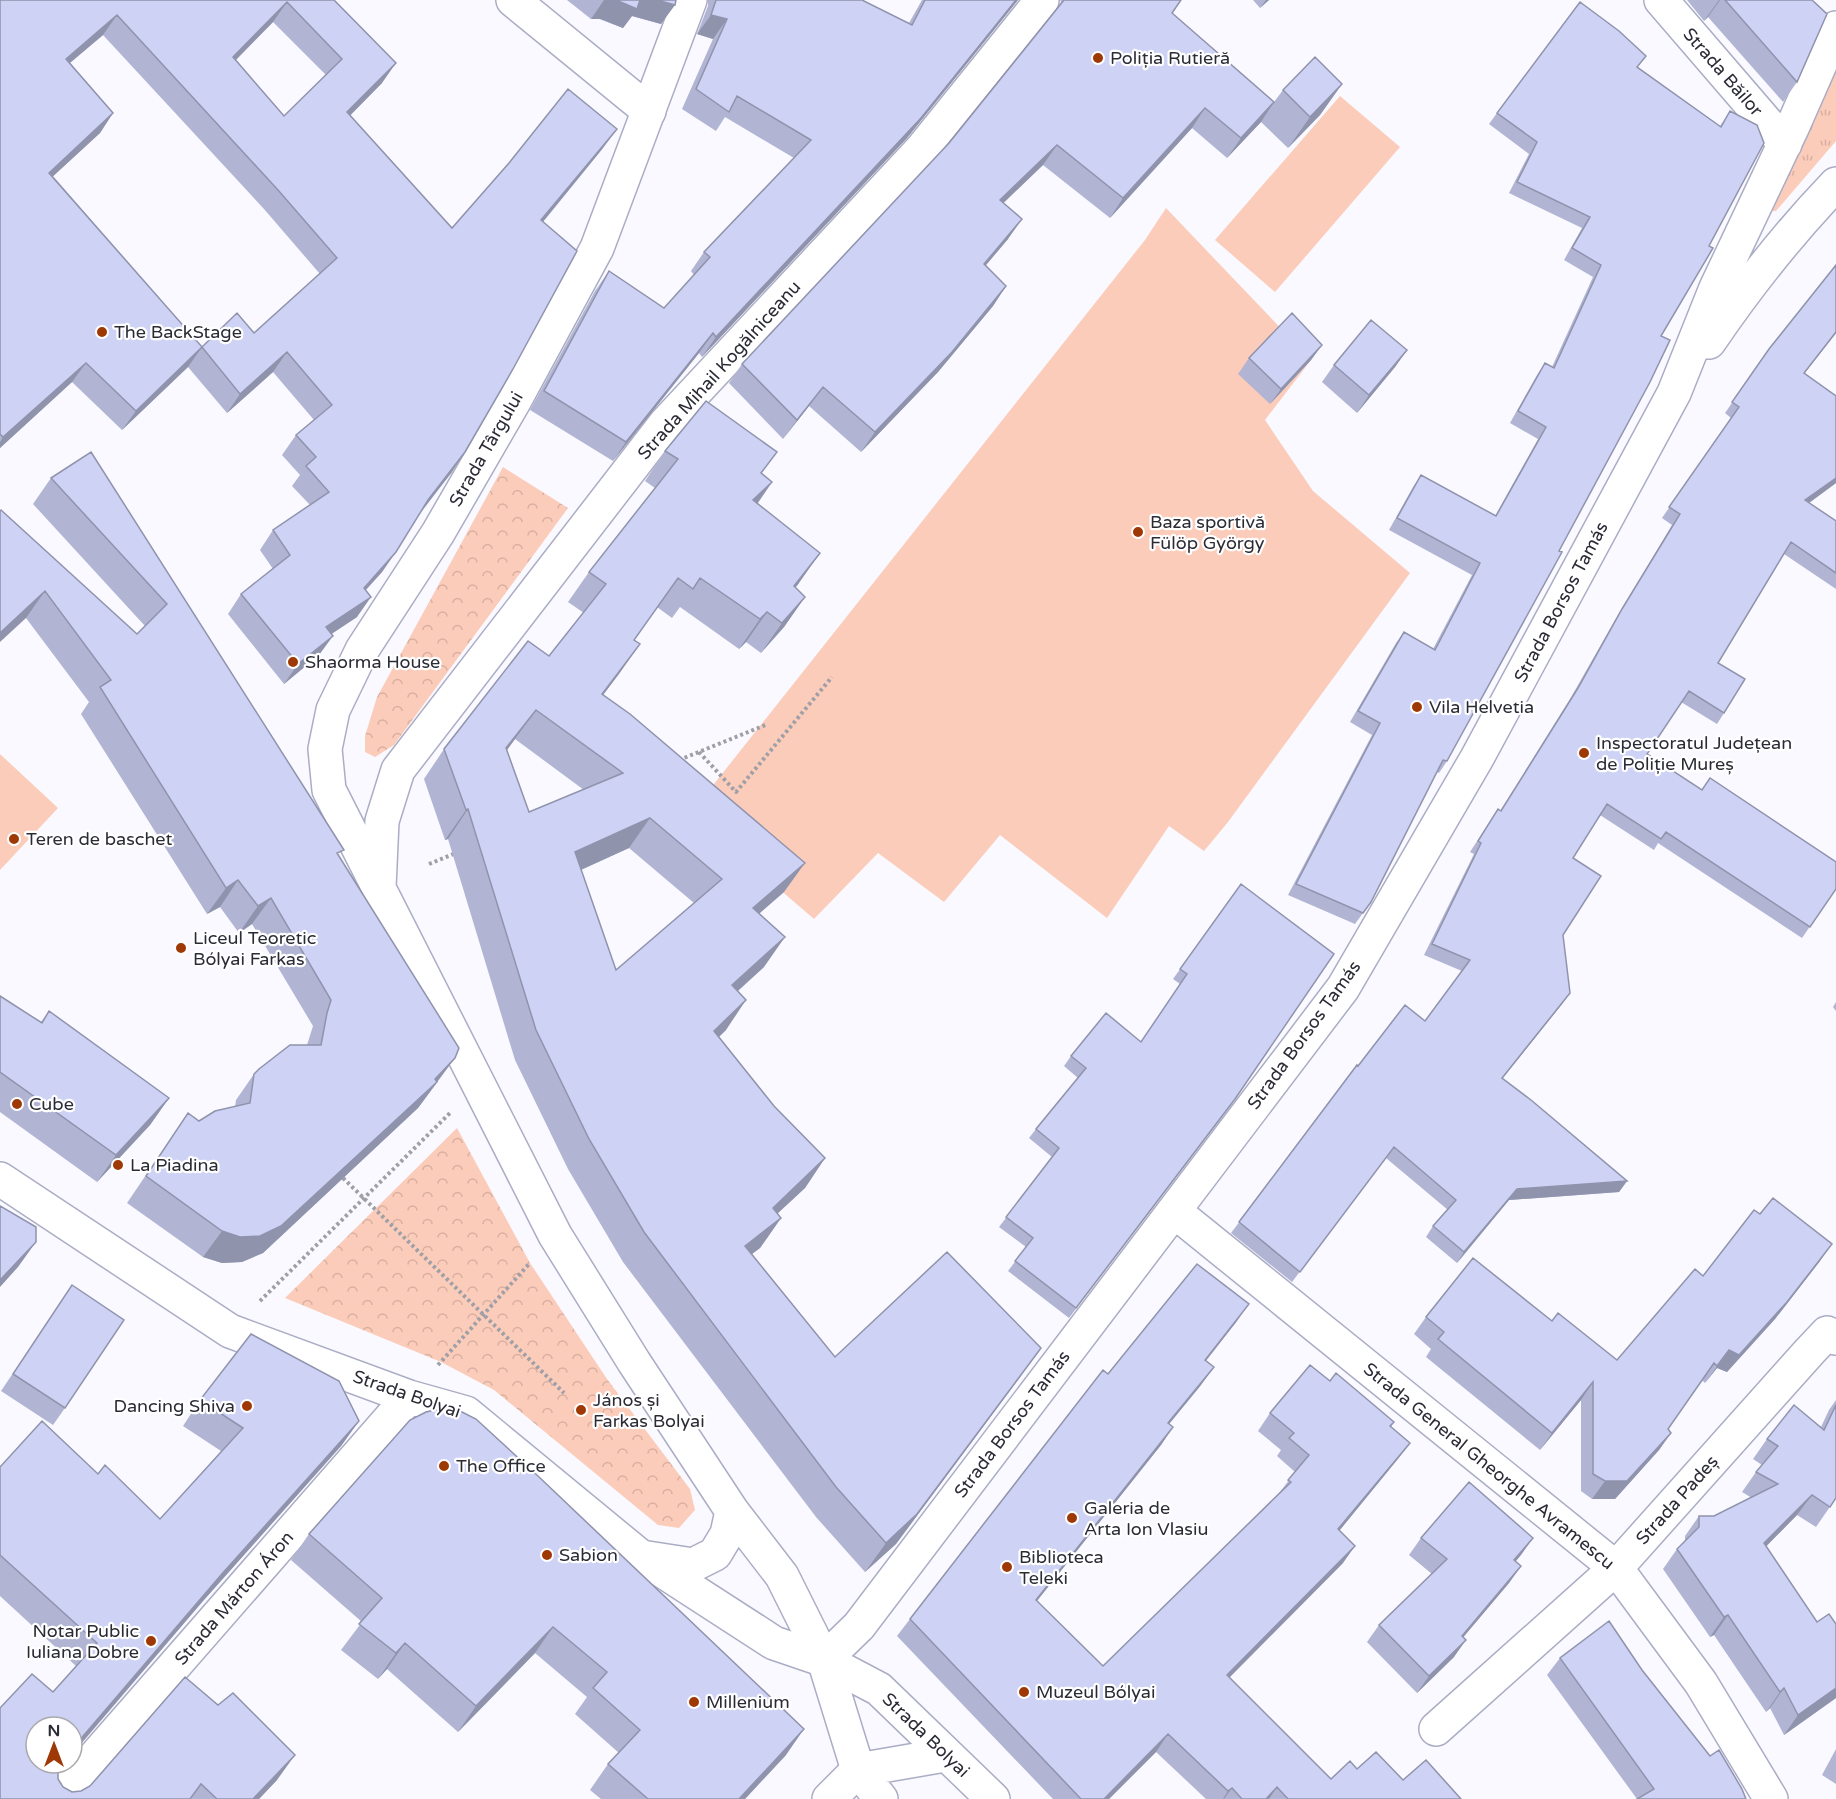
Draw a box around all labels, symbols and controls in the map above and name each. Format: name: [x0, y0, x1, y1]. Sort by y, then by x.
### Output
street label: Strada Băilor: [1679, 23, 1767, 121]
place label: Poliția Rutieră: [1110, 47, 1230, 69]
marker: Poliția Rutieră: [1091, 51, 1105, 65]
street label: Strada Mihail Kogălniceanu: [633, 276, 805, 464]
place label: The BackStage: [114, 321, 242, 343]
marker: The BackStage: [95, 325, 109, 339]
street label: Strada Târgului: [444, 388, 528, 510]
place label: Baza sportivă Fülöp György: [1150, 511, 1265, 554]
street label: Strada Borsos Tamás: [1509, 518, 1613, 686]
marker: Baza sportivă Fülöp György: [1131, 525, 1145, 539]
place label: Shaorma House: [305, 651, 440, 673]
marker: Shaorma House: [286, 655, 300, 669]
place label: Vila Helvetia: [1429, 696, 1534, 718]
marker: Vila Helvetia: [1410, 700, 1424, 714]
place label: Inspectoratul Județean de Poliție Mureș: [1596, 732, 1792, 775]
marker: Inspectoratul Județean de Poliție Mureș: [1577, 746, 1591, 760]
place label: Teren de baschet: [26, 828, 173, 850]
marker: Teren de baschet: [7, 832, 21, 846]
place label: Liceul Teoretic Bólyai Farkas: [193, 927, 316, 970]
marker: Liceul Teoretic Bólyai Farkas: [174, 941, 188, 955]
street label: Strada Borsos Tamás: [1243, 956, 1365, 1114]
place label: Cube: [29, 1093, 74, 1115]
marker: Cube: [10, 1097, 24, 1111]
place label: La Piadina: [130, 1154, 219, 1176]
marker: La Piadina: [111, 1158, 125, 1172]
street label: Strada Borsos Tamás: [949, 1346, 1075, 1502]
street label: Strada General Gheorghe Avramescu: [1359, 1358, 1619, 1574]
street label: Strada Bolyai: [350, 1365, 464, 1423]
place label: János și Farkas Bolyai: [593, 1389, 705, 1432]
place label: Dancing Shiva: [114, 1395, 235, 1417]
marker: Dancing Shiva: [240, 1399, 254, 1413]
marker: János și Farkas Bolyai: [574, 1403, 588, 1417]
street label: Strada Padeș: [1631, 1451, 1723, 1549]
place label: The Office: [456, 1455, 546, 1477]
marker: The Office: [437, 1459, 451, 1473]
place label: Galeria de Arta Ion Vlasiu: [1084, 1497, 1208, 1540]
marker: Galeria de Arta Ion Vlasiu: [1065, 1511, 1079, 1525]
street label: Strada Márton Áron: [170, 1527, 298, 1669]
place label: Sabion: [559, 1544, 618, 1566]
place label: Biblioteca Teleki: [1019, 1546, 1104, 1589]
marker: Sabion: [540, 1548, 554, 1562]
marker: Biblioteca Teleki: [1000, 1560, 1014, 1574]
place label: Notar Public Iuliana Dobre: [26, 1620, 139, 1663]
marker: Notar Public Iuliana Dobre: [144, 1634, 158, 1648]
place label: Muzeul Bólyai: [1036, 1681, 1155, 1703]
marker: Muzeul Bólyai: [1017, 1685, 1031, 1699]
street label: Strada Bolyai: [878, 1688, 974, 1782]
place label: Millenium: [706, 1691, 790, 1713]
marker: Millenium: [687, 1695, 701, 1709]
north arrow: [24, 1715, 84, 1775]
text: N: [48, 1721, 60, 1741]

